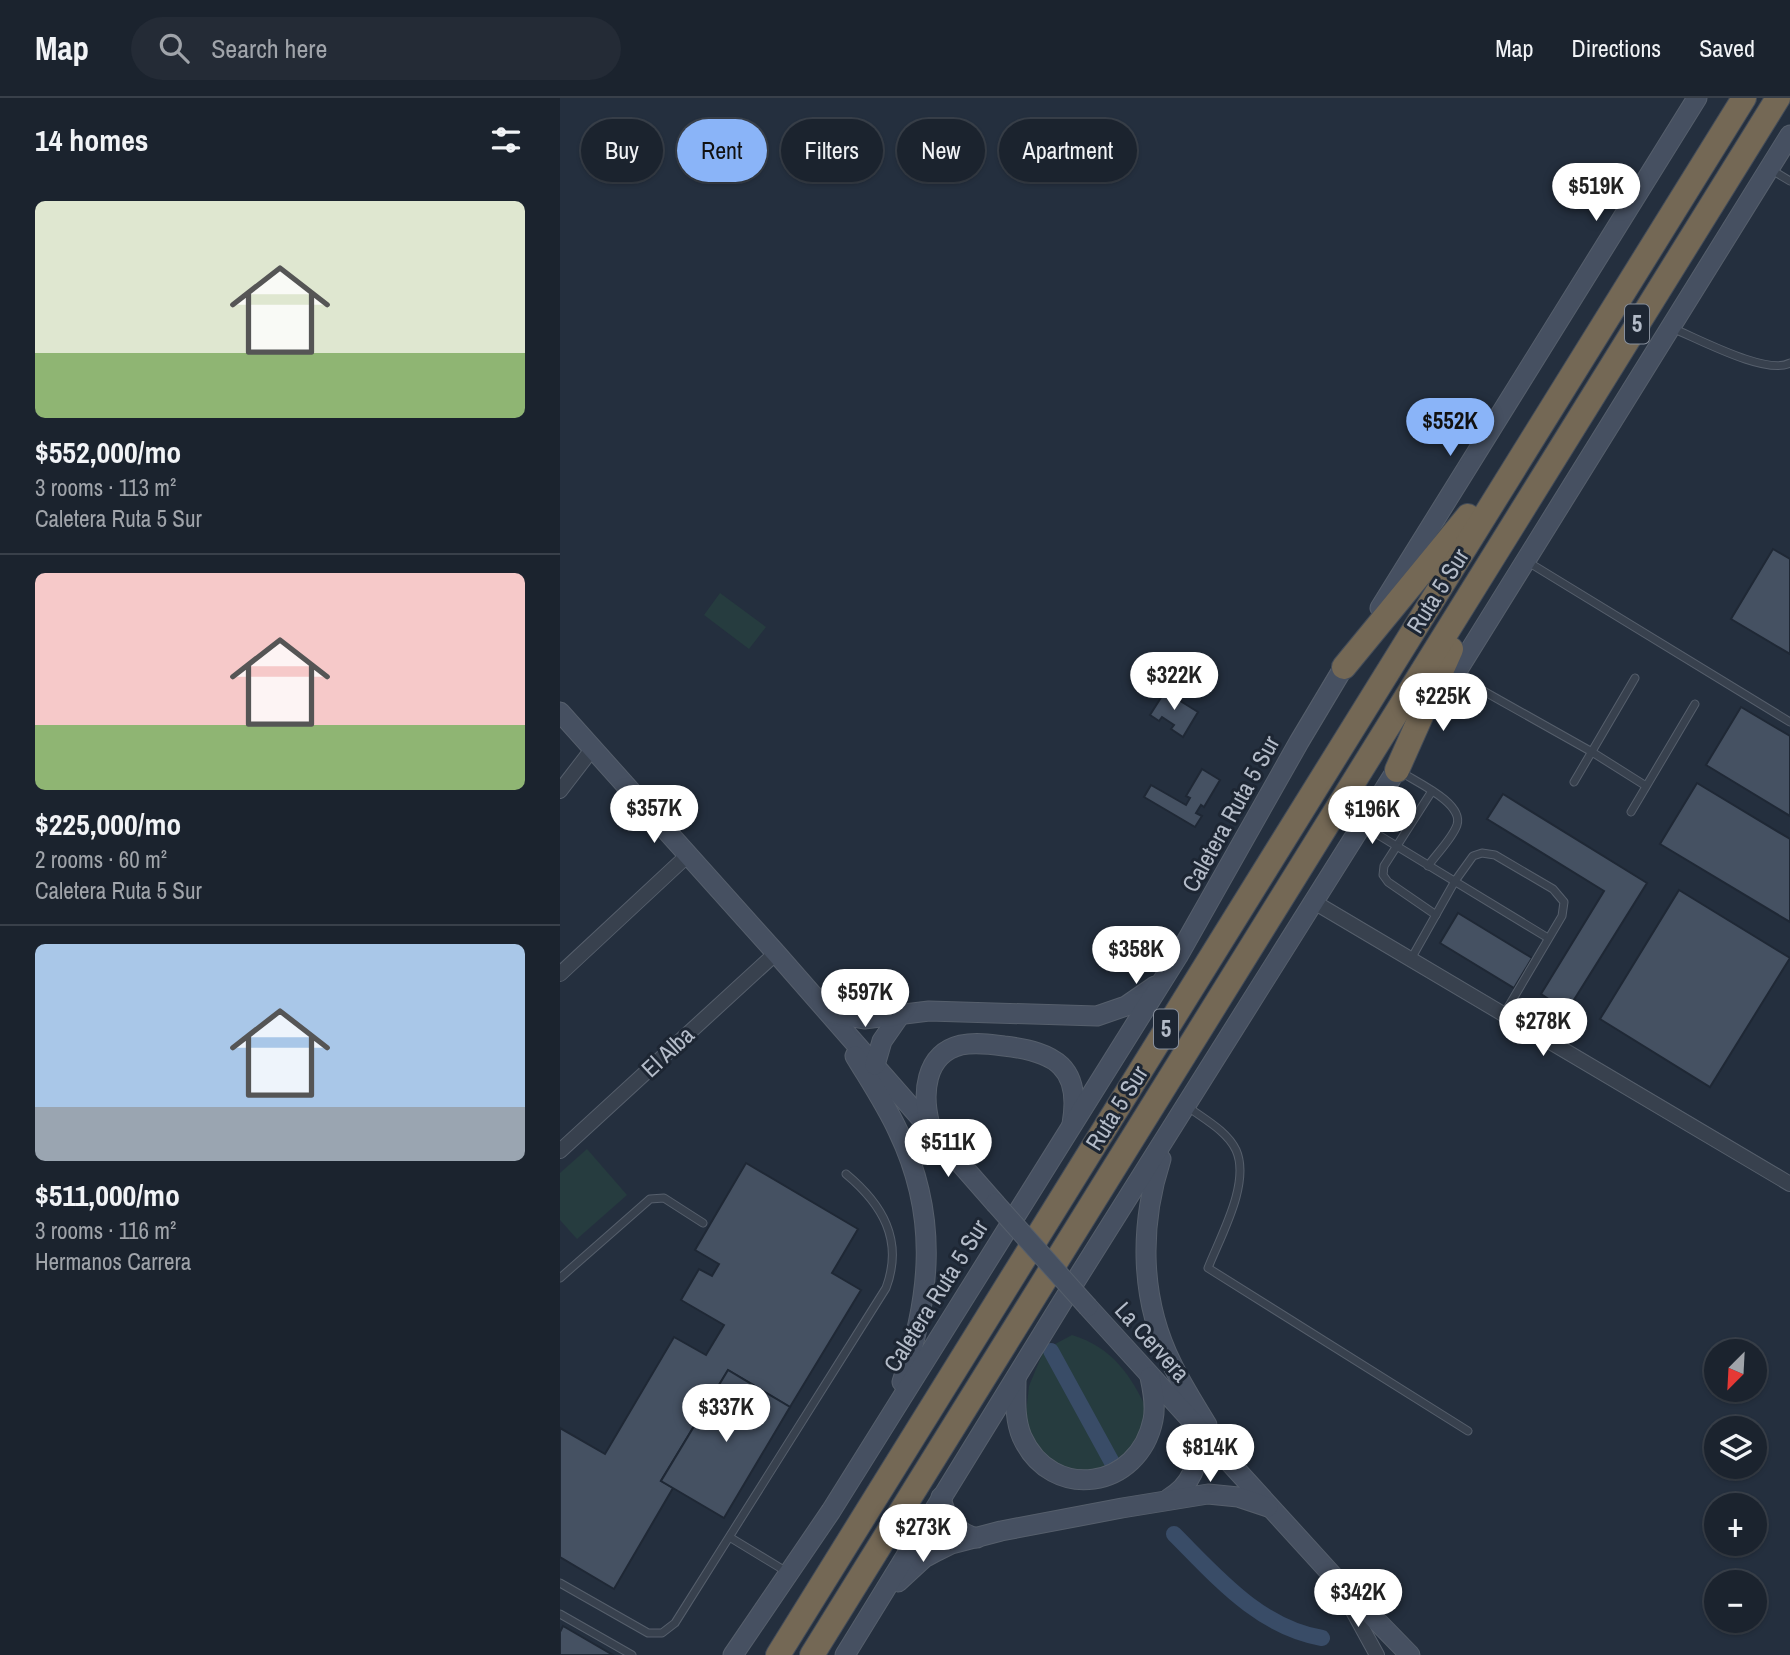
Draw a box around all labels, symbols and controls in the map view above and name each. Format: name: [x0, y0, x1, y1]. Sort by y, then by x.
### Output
search box: [131, 17, 621, 80]
text: Map: [35, 26, 89, 70]
icon: search: [155, 29, 193, 67]
text: Search here: [211, 31, 327, 66]
text: Map: [1495, 32, 1533, 64]
text: Directions: [1571, 32, 1661, 64]
text: Saved: [1699, 32, 1755, 64]
chip: Buy: [581, 119, 663, 182]
chip: Rent: [677, 119, 767, 182]
chip: Filters: [781, 119, 883, 182]
chip: New: [897, 119, 985, 182]
chip: Apartment: [999, 119, 1137, 182]
text: 14 homes: [35, 120, 149, 160]
icon: filters: [487, 121, 525, 159]
pin: $519K: [1547, 164, 1645, 223]
text: $519K: [1568, 170, 1624, 201]
icon: home: [217, 247, 343, 373]
road number: 5: [1625, 304, 1649, 344]
pin: $552K: [1401, 398, 1499, 458]
text: $552K: [1422, 405, 1478, 436]
text: $552,000/mo: [35, 432, 181, 472]
text: 3 rooms · 113 m²: [35, 472, 176, 503]
text: Caletera Ruta 5 Sur: [35, 503, 202, 534]
street label: Ruta 5 Sur: [1399, 542, 1476, 639]
icon: home: [217, 619, 343, 745]
pin: $322K: [1125, 652, 1223, 712]
text: $322K: [1146, 659, 1202, 690]
pin: $225K: [1394, 674, 1492, 733]
text: $225K: [1415, 680, 1471, 711]
street label: Caletera Ruta 5 Sur: [1174, 729, 1286, 897]
pin: $357K: [605, 786, 703, 845]
pin: $196K: [1323, 786, 1421, 846]
text: $357K: [626, 792, 682, 823]
text: $196K: [1344, 793, 1400, 824]
text: $225,000/mo: [35, 804, 181, 844]
text: 2 rooms · 60 m²: [35, 844, 167, 875]
text: Caletera Ruta 5 Sur: [35, 875, 202, 906]
pin: $358K: [1087, 926, 1185, 986]
text: $358K: [1108, 933, 1164, 964]
pin: $597K: [816, 970, 914, 1029]
text: $597K: [837, 976, 893, 1007]
icon: home: [217, 990, 343, 1116]
pin: $278K: [1494, 998, 1592, 1058]
text: $278K: [1515, 1005, 1571, 1036]
road number: 5: [1154, 1010, 1178, 1048]
street label: El Alba: [634, 1019, 701, 1084]
street label: Ruta 5 Sur: [1078, 1059, 1155, 1156]
pin: $511K: [899, 1119, 997, 1179]
text: $511K: [921, 1126, 975, 1157]
text: $511,000/mo: [35, 1175, 180, 1215]
street label: Caletera Ruta 5 Sur: [875, 1213, 995, 1378]
text: 3 rooms · 116 m²: [35, 1215, 176, 1246]
text: Hermanos Carrera: [35, 1246, 191, 1277]
street label: La Cervera: [1108, 1294, 1197, 1388]
north arrow: [1704, 1339, 1768, 1402]
map controls: [1704, 1339, 1767, 1633]
pin: $337K: [677, 1384, 775, 1444]
text: $337K: [698, 1391, 754, 1422]
button: layers: [1704, 1416, 1767, 1479]
pin: $814K: [1161, 1424, 1259, 1484]
text: $814K: [1182, 1431, 1238, 1462]
button: +: [1704, 1493, 1767, 1556]
pin: $273K: [874, 1504, 972, 1564]
text: $273K: [895, 1511, 951, 1542]
pin: $342K: [1309, 1570, 1407, 1629]
button: −: [1704, 1570, 1767, 1633]
text: $342K: [1330, 1576, 1386, 1607]

